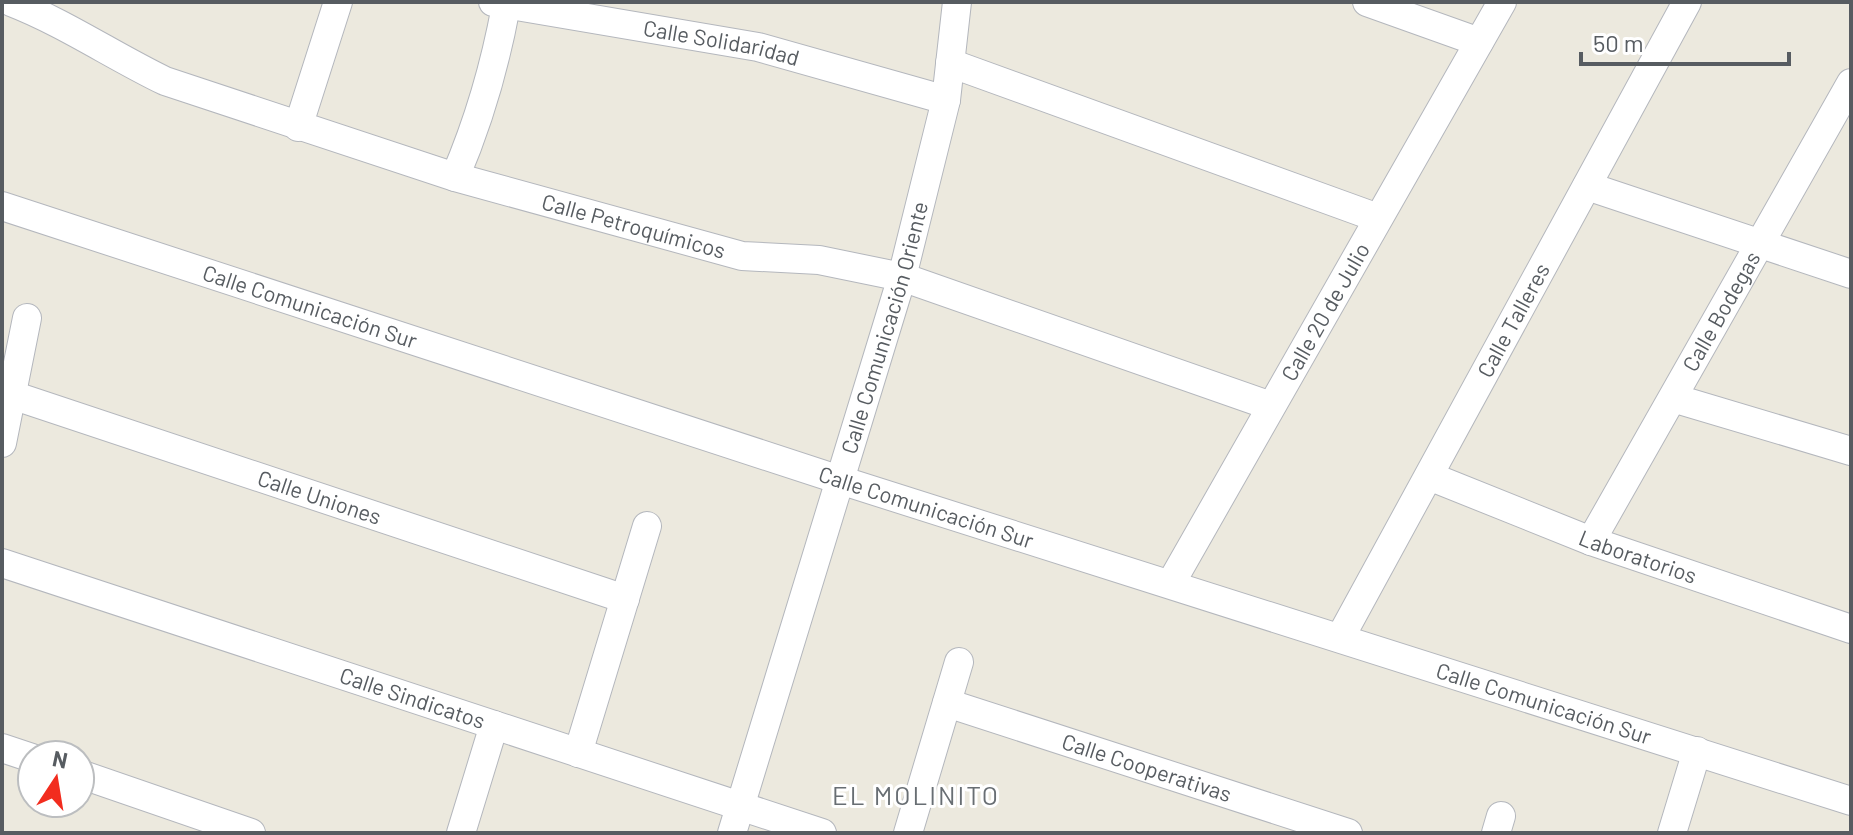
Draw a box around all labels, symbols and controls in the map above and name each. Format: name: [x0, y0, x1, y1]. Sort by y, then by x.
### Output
street label: Calle Solidaridad: [642, 14, 803, 70]
scale bar: [1581, 16, 1789, 66]
text: 50 m: [1593, 28, 1644, 57]
street label: Calle Petroquímicos: [539, 188, 729, 263]
street label: Calle Comunicación Oriente: [835, 198, 932, 457]
street label: Calle 20 de Julio: [1275, 238, 1374, 385]
street label: Calle Bodegas: [1676, 246, 1765, 376]
street label: Calle Talleres: [1471, 258, 1554, 381]
street label: Calle Comunicación Sur: [200, 259, 421, 353]
street label: Calle Comunicación Sur: [816, 460, 1037, 553]
street label: Calle Uniones: [255, 464, 385, 529]
street label: Laboratorios: [1576, 524, 1700, 588]
street label: Calle Comunicación Sur: [1433, 656, 1655, 749]
street label: Calle Sindicatos: [337, 661, 489, 733]
street label: Calle Cooperativas: [1059, 727, 1235, 806]
north arrow: [16, 739, 96, 819]
text: N: [51, 744, 70, 773]
district label: EL MOLINITO: [832, 779, 1000, 810]

